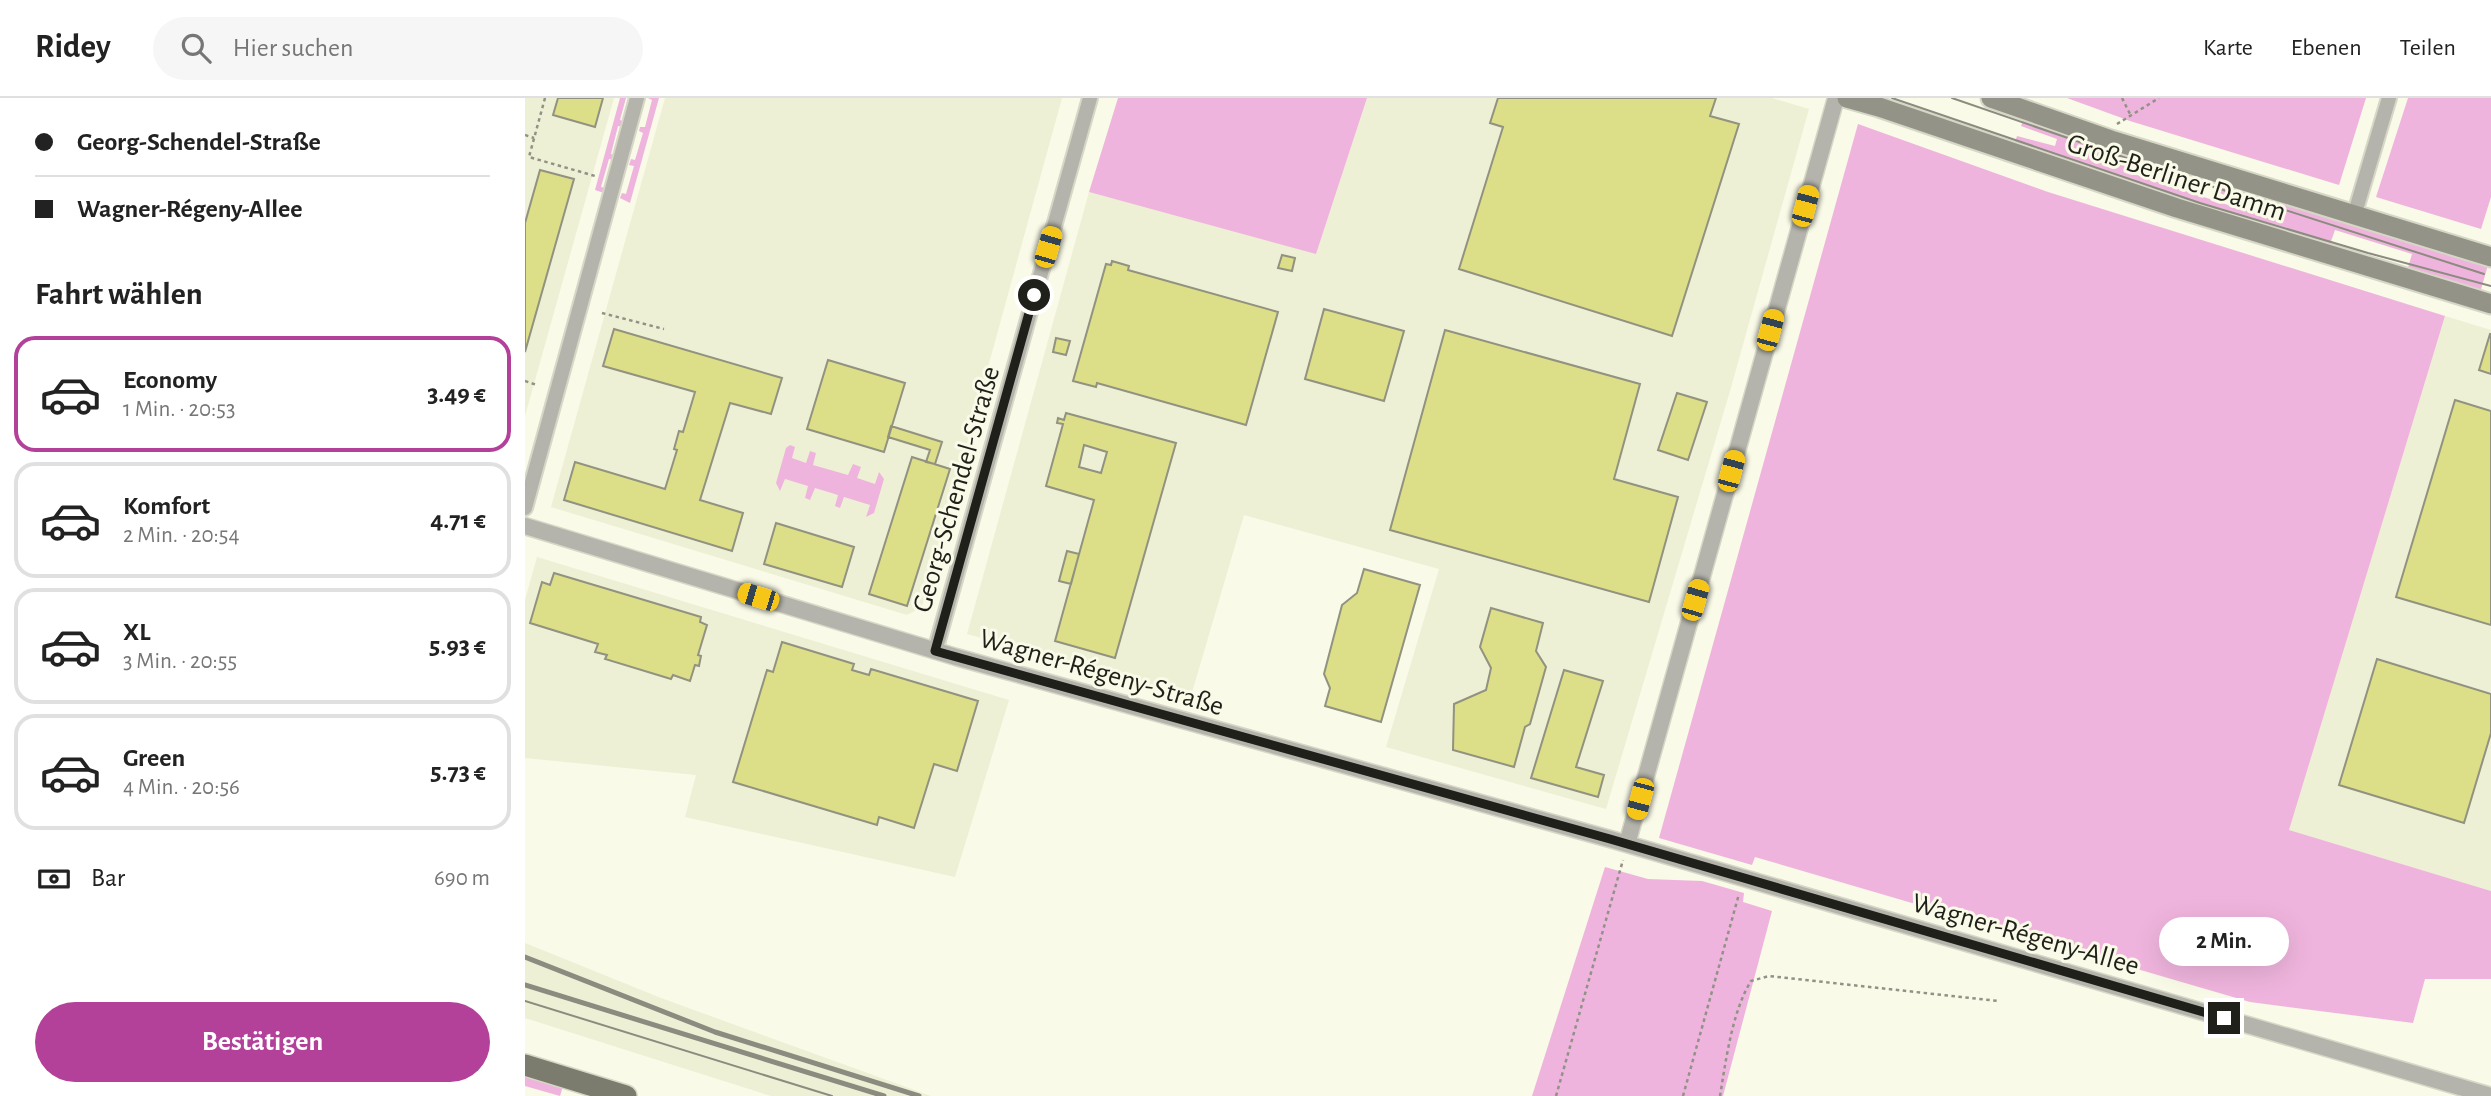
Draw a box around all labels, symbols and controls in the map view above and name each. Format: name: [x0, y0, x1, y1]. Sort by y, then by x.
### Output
search box: [153, 17, 643, 80]
icon: search: [177, 29, 215, 67]
text: Ridey: [35, 31, 111, 64]
text: Hier suchen: [233, 35, 353, 61]
text: Karte: [2203, 36, 2253, 60]
text: Ebenen: [2291, 36, 2362, 60]
text: Teilen: [2400, 36, 2456, 60]
text: Georg-Schendel-Straße: [77, 129, 321, 155]
street label: Groß-Berliner Damm: [2063, 129, 2289, 227]
car: [1790, 183, 1821, 229]
text: Wagner-Régeny-Allee: [77, 196, 303, 222]
car: [1033, 224, 1064, 270]
text: Fahrt wählen: [35, 278, 203, 310]
route start: [1018, 279, 1050, 311]
car: [1755, 307, 1786, 353]
icon: car: [39, 363, 102, 426]
street label: Georg-Schendel-Straße: [908, 363, 1005, 616]
text: Economy: [123, 367, 217, 393]
text: 3.49 €: [427, 381, 486, 407]
text: 1 Min. · 20:53: [123, 398, 235, 421]
car: [1716, 448, 1747, 494]
icon: car: [39, 489, 102, 552]
text: Komfort: [123, 493, 210, 519]
text: 4.71 €: [430, 507, 486, 533]
text: 2 Min. · 20:54: [123, 524, 240, 547]
car: [1680, 577, 1711, 623]
car: [735, 581, 782, 613]
icon: car: [39, 615, 102, 678]
text: XL: [123, 619, 150, 645]
street label: Wagner-Régeny-Straße: [976, 625, 1227, 721]
text: 5.93 €: [429, 633, 486, 659]
text: 3 Min. · 20:55: [123, 650, 237, 673]
icon: car: [39, 741, 102, 804]
text: Green: [123, 745, 185, 771]
text: 5.73 €: [430, 759, 486, 785]
text: 4 Min. · 20:56: [123, 776, 240, 799]
car: [1625, 776, 1656, 822]
icon: cash: [35, 860, 73, 898]
text: Bar: [91, 865, 125, 891]
text: 690 m: [434, 867, 490, 890]
street label: Wagner-Régeny-Allee: [1909, 889, 2142, 981]
callout: 2 Min.: [2159, 916, 2289, 965]
text: 2 Min.: [2196, 930, 2252, 953]
button: Bestätigen: [35, 1002, 490, 1082]
route end: [2208, 1002, 2240, 1034]

